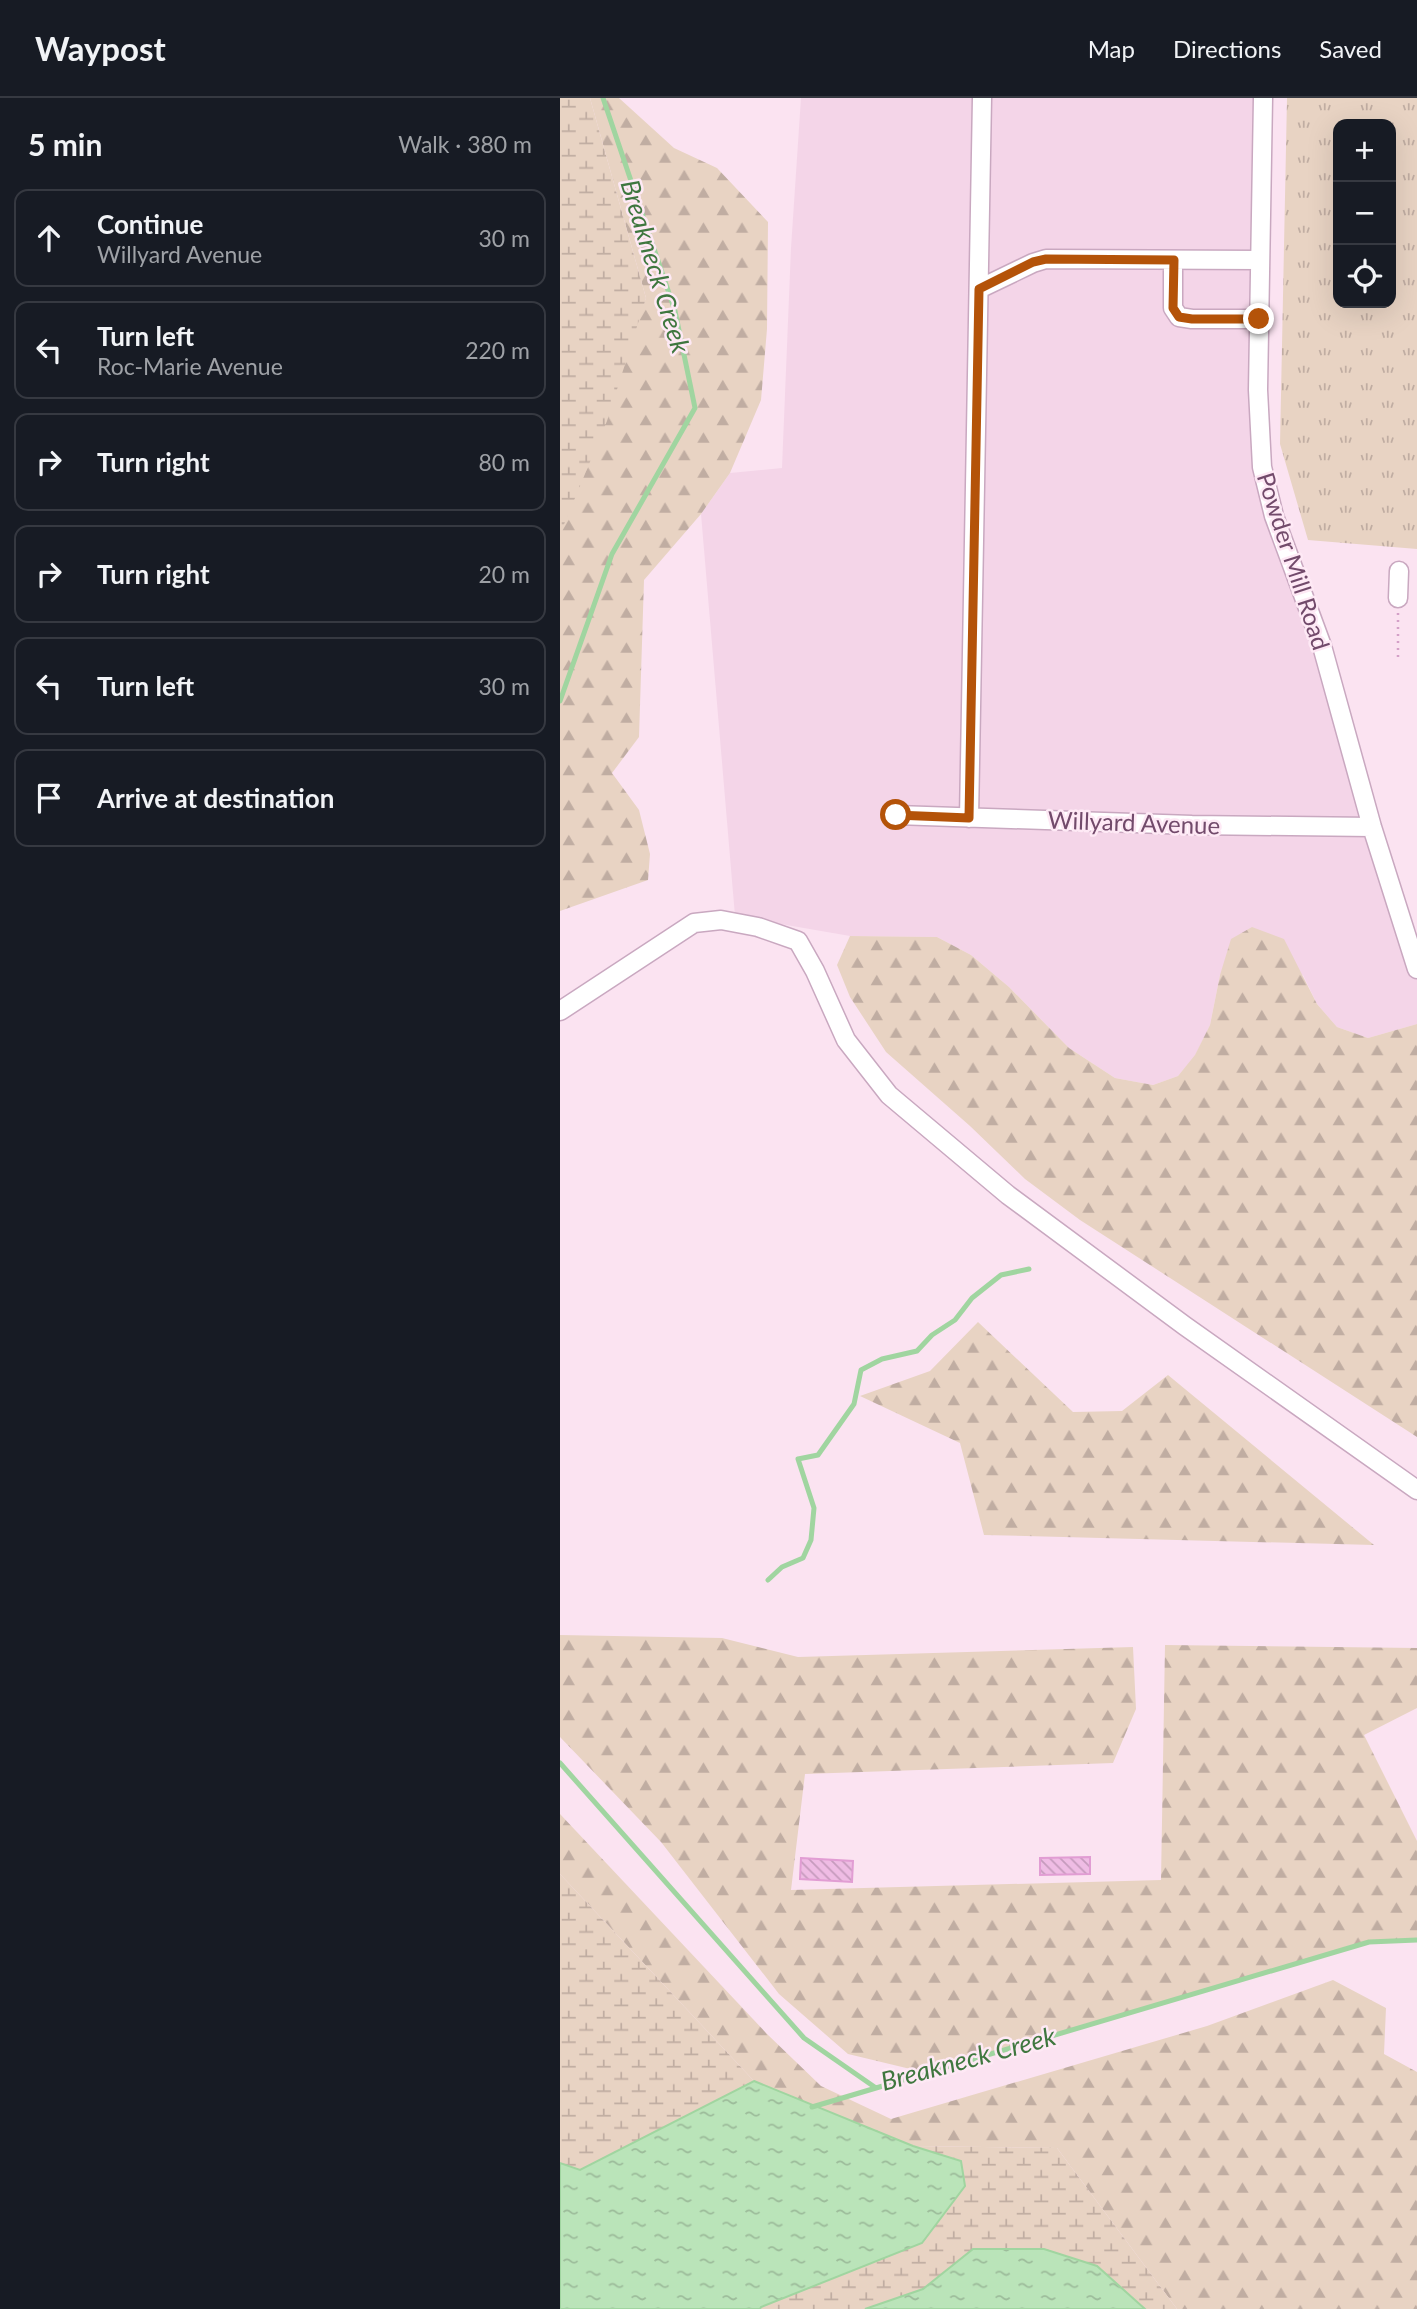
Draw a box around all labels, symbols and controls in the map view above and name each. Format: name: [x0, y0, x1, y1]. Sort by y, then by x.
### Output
text: Waypost: [35, 28, 166, 68]
text: Map: [1088, 34, 1135, 63]
text: Directions: [1173, 34, 1281, 63]
text: Saved: [1319, 34, 1382, 63]
map controls: [1333, 119, 1396, 308]
button: +: [1333, 119, 1396, 182]
text: 5 min: [28, 126, 102, 162]
text: Walk · 380 m: [398, 130, 532, 158]
water label: Breakneck Creek: [614, 175, 698, 357]
button: −: [1333, 182, 1396, 245]
text: Continue: [97, 208, 203, 240]
icon: ahead: [30, 219, 68, 257]
text: 30 m: [479, 224, 530, 252]
text: Willyard Avenue: [97, 240, 262, 268]
button: locate: [1333, 245, 1396, 308]
route end: [1243, 303, 1274, 334]
text: Turn left: [97, 320, 194, 352]
icon: left: [30, 331, 68, 369]
text: 220 m: [465, 336, 530, 364]
text: Roc-Marie Avenue: [97, 352, 283, 380]
icon: right: [30, 443, 68, 481]
text: Turn right: [97, 446, 210, 478]
text: 80 m: [479, 448, 530, 476]
street label: Powder Mill Road: [1252, 469, 1336, 653]
icon: right: [30, 555, 68, 593]
text: Turn right: [97, 558, 210, 590]
text: 20 m: [479, 560, 530, 588]
icon: left: [30, 667, 68, 705]
text: Turn left: [97, 670, 194, 702]
text: 30 m: [479, 672, 530, 700]
icon: arrive: [30, 779, 68, 817]
text: Arrive at destination: [97, 782, 334, 814]
route start: [880, 799, 911, 830]
street label: Willyard Avenue: [1047, 805, 1221, 839]
water label: Breakneck Creek: [877, 2019, 1060, 2097]

